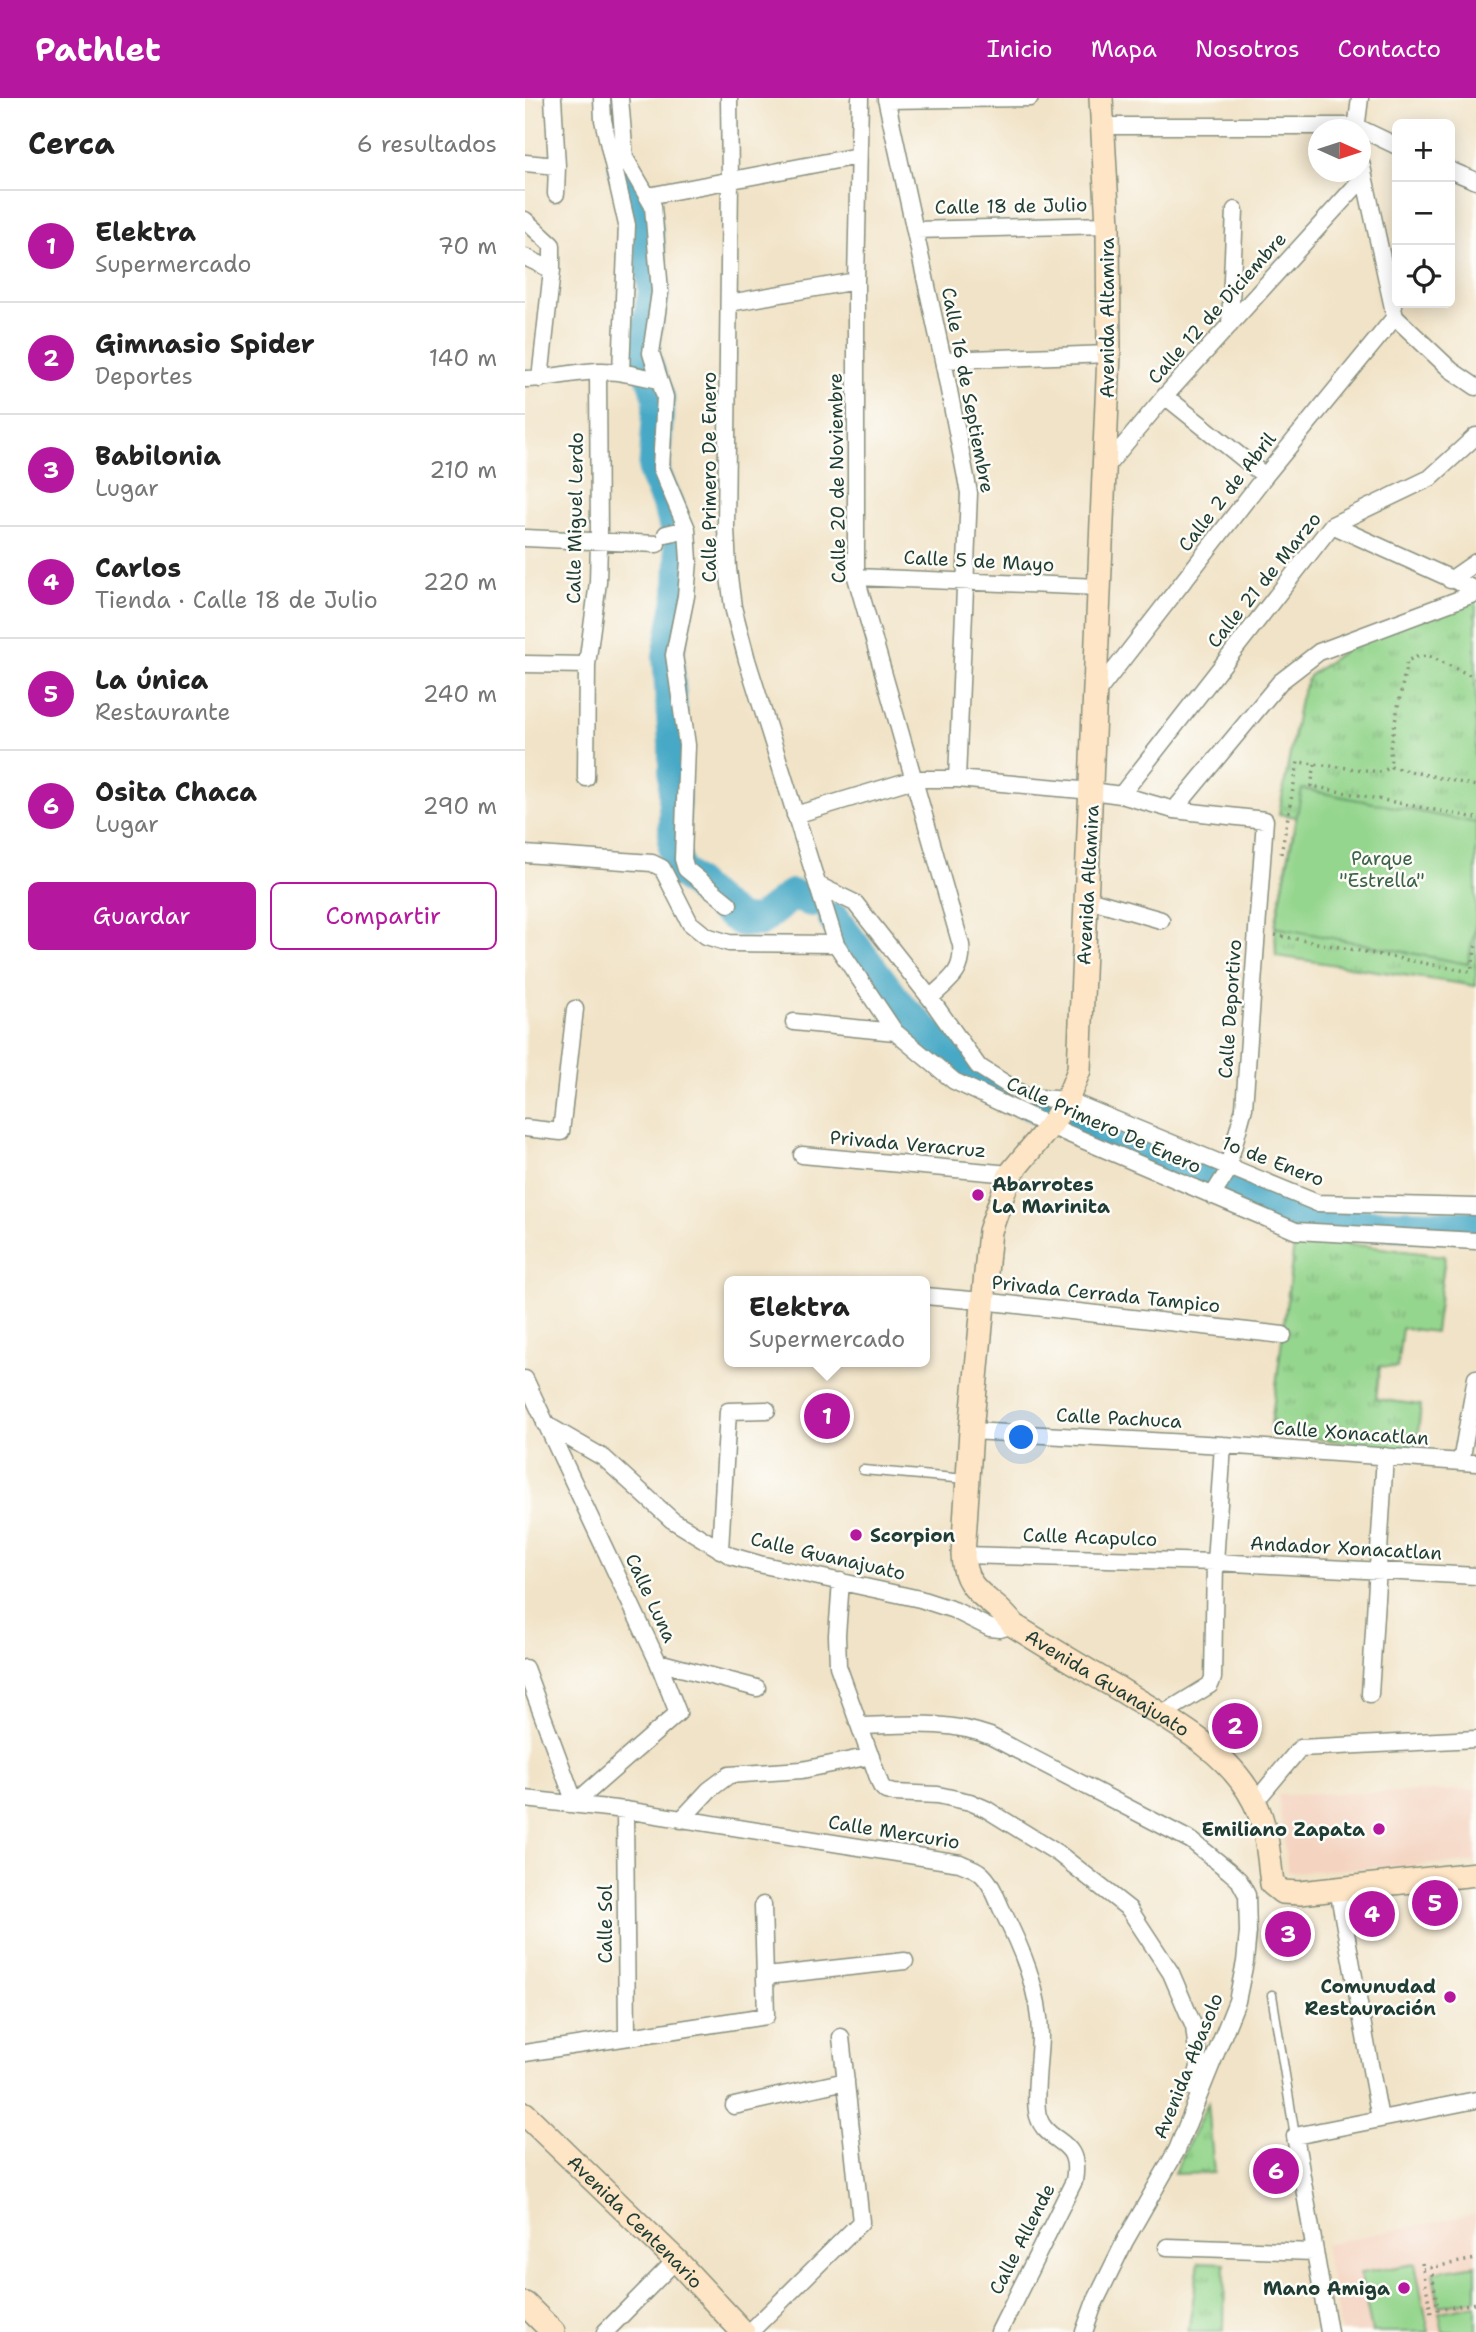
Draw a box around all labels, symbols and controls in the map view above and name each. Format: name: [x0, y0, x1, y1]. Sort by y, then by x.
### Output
text: Pathlet: [35, 27, 161, 72]
text: Inicio: [987, 33, 1053, 65]
text: Mapa: [1091, 33, 1157, 65]
text: Nosotros: [1195, 33, 1300, 65]
text: Contacto: [1338, 33, 1441, 65]
north arrow: [1308, 119, 1371, 182]
map controls: [1392, 119, 1455, 308]
button: +: [1392, 119, 1455, 182]
text: Cerca: [28, 123, 115, 164]
text: 6 resultados: [357, 129, 497, 159]
button: −: [1392, 182, 1455, 245]
street label: Calle 18 de Julio: [934, 192, 1088, 220]
text: Elektra: [95, 214, 196, 249]
street label: Calle 12 de Diciembre: [1142, 227, 1292, 389]
text: 1: [46, 231, 56, 261]
text: 70 m: [438, 231, 497, 261]
street label: Avenida Altamira: [1095, 238, 1120, 398]
button: locate: [1392, 245, 1455, 308]
text: Supermercado: [95, 249, 251, 279]
street label: Calle 16 de Septiembre: [936, 285, 1000, 495]
text: Gimnasio Spider: [95, 326, 315, 361]
text: 2: [43, 343, 59, 373]
text: 140 m: [429, 343, 497, 373]
text: Deportes: [95, 361, 193, 391]
street label: Calle Primero De Enero: [697, 372, 722, 582]
street label: Calle 20 de Noviembre: [823, 373, 851, 583]
street label: Calle 2 de Abril: [1173, 427, 1282, 557]
street label: Calle Miguel Lerdo: [561, 432, 589, 604]
text: Babilonia: [95, 438, 221, 473]
text: 3: [43, 455, 59, 485]
text: 210 m: [429, 455, 497, 485]
text: Lugar: [95, 473, 159, 503]
street label: Calle 21 de Marzo: [1201, 507, 1327, 653]
street label: Calle 5 de Mayo: [903, 545, 1055, 577]
text: Carlos: [95, 550, 181, 585]
text: 4: [43, 567, 59, 597]
text: 220 m: [423, 567, 497, 597]
text: Tienda · Calle 18 de Julio: [95, 585, 378, 615]
text: La única: [95, 662, 208, 697]
text: 5: [44, 679, 58, 709]
text: 240 m: [423, 679, 497, 709]
text: Restaurante: [95, 697, 230, 727]
text: Osita Chaca: [95, 774, 257, 809]
text: 6: [43, 791, 59, 821]
text: 290 m: [423, 791, 497, 821]
street label: Avenida Altamira: [1071, 804, 1105, 966]
text: Lugar: [95, 809, 159, 839]
park label: Parque "Estrella": [1339, 846, 1425, 893]
button: Guardar: [28, 882, 256, 950]
button: Compartir: [270, 882, 497, 950]
street label: Calle Deportivo: [1213, 939, 1247, 1079]
street label: Calle Primero De Enero: [1003, 1071, 1205, 1179]
street label: Privada Veracruz: [829, 1125, 987, 1163]
street label: 1o de Enero: [1218, 1130, 1328, 1192]
place label: Abarrotes La Marinita: [992, 1172, 1110, 1219]
marker: Abarrotes La Marinita: [970, 1187, 986, 1203]
street label: Privada Cerrada Tampico: [990, 1270, 1222, 1318]
popup: [724, 1276, 930, 1367]
text: Elektra: [749, 1289, 850, 1324]
text: Supermercado: [749, 1324, 905, 1354]
pin: 1: [804, 1390, 850, 1442]
street label: Calle Pachuca: [1055, 1402, 1183, 1434]
street label: Calle Xonacatlan: [1272, 1415, 1430, 1451]
your location: [1004, 1420, 1038, 1454]
street label: Calle Acapulco: [1022, 1522, 1158, 1552]
place label: Scorpion: [870, 1523, 956, 1548]
street label: Calle Guanajuato: [748, 1526, 908, 1586]
marker: Scorpion: [848, 1527, 864, 1543]
street label: Andador Xonacatlan: [1250, 1530, 1442, 1566]
street label: Calle Luna: [619, 1549, 683, 1647]
street label: Avenida Guanajuato: [1021, 1623, 1195, 1742]
pin: 2: [1212, 1700, 1258, 1752]
street label: Calle Mercurio: [826, 1809, 962, 1855]
place label: Emiliano Zapata: [1202, 1817, 1365, 1842]
marker: Emiliano Zapata: [1371, 1821, 1387, 1837]
pin: 5: [1412, 1877, 1458, 1929]
street label: Calle Sol: [593, 1884, 618, 1964]
pin: 4: [1349, 1888, 1395, 1940]
pin: 3: [1265, 1908, 1311, 1960]
place label: Comunudad Restauración: [1305, 1974, 1436, 2021]
street label: Avenida Abasolo: [1147, 1989, 1229, 2143]
marker: Comunudad Restauración: [1442, 1989, 1458, 2005]
pin: 6: [1253, 2145, 1299, 2197]
street label: Avenida Centenario: [562, 2149, 709, 2294]
street label: Calle Allende: [983, 2179, 1061, 2299]
place label: Mano Amiga: [1263, 2276, 1390, 2301]
marker: Mano Amiga: [1396, 2280, 1412, 2296]

